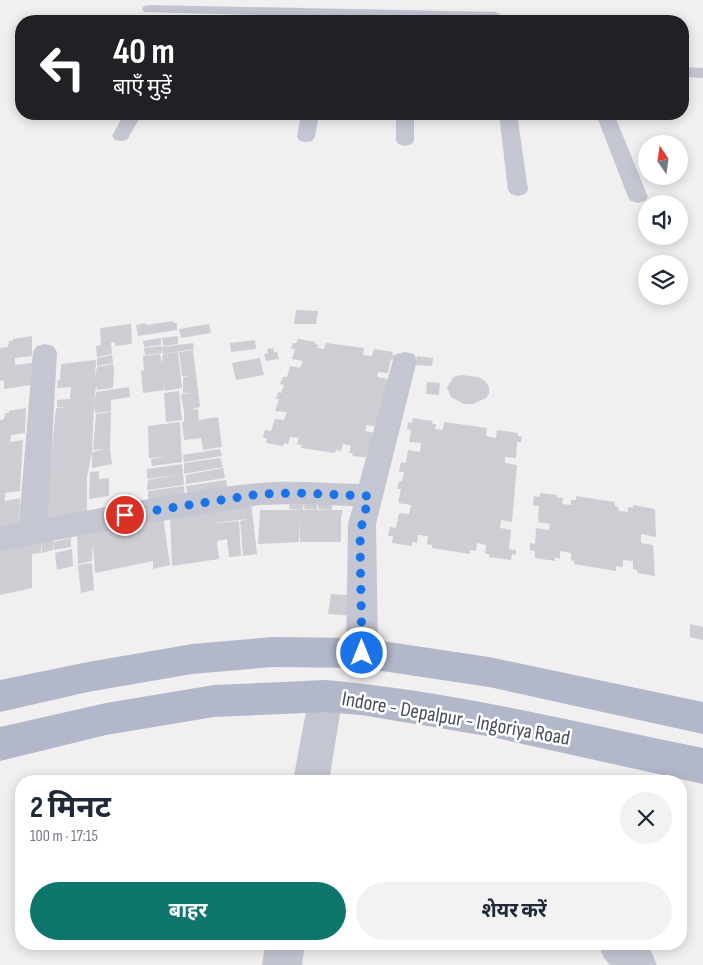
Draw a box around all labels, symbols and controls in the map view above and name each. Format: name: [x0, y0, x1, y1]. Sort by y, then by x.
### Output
text: 40 m: [113, 31, 175, 74]
icon: left: [30, 35, 95, 100]
text: बाएँ मुड़ें: [113, 74, 172, 101]
north arrow: [638, 135, 688, 185]
map controls: [638, 135, 688, 305]
button: sound: [638, 195, 688, 245]
button: layers: [638, 255, 688, 305]
pin: [104, 494, 146, 536]
icon: arrive: [111, 501, 139, 529]
position arrow: [335, 626, 387, 678]
street label: Indore - Depalpur - Ingoriya Road: [340, 686, 572, 751]
text: 2 मिनट: [30, 790, 111, 826]
button: close: [620, 792, 672, 844]
text: 100 m · 17:15: [30, 827, 98, 846]
button: बाहर: [30, 882, 346, 940]
button: शेयर करें: [356, 882, 672, 940]

